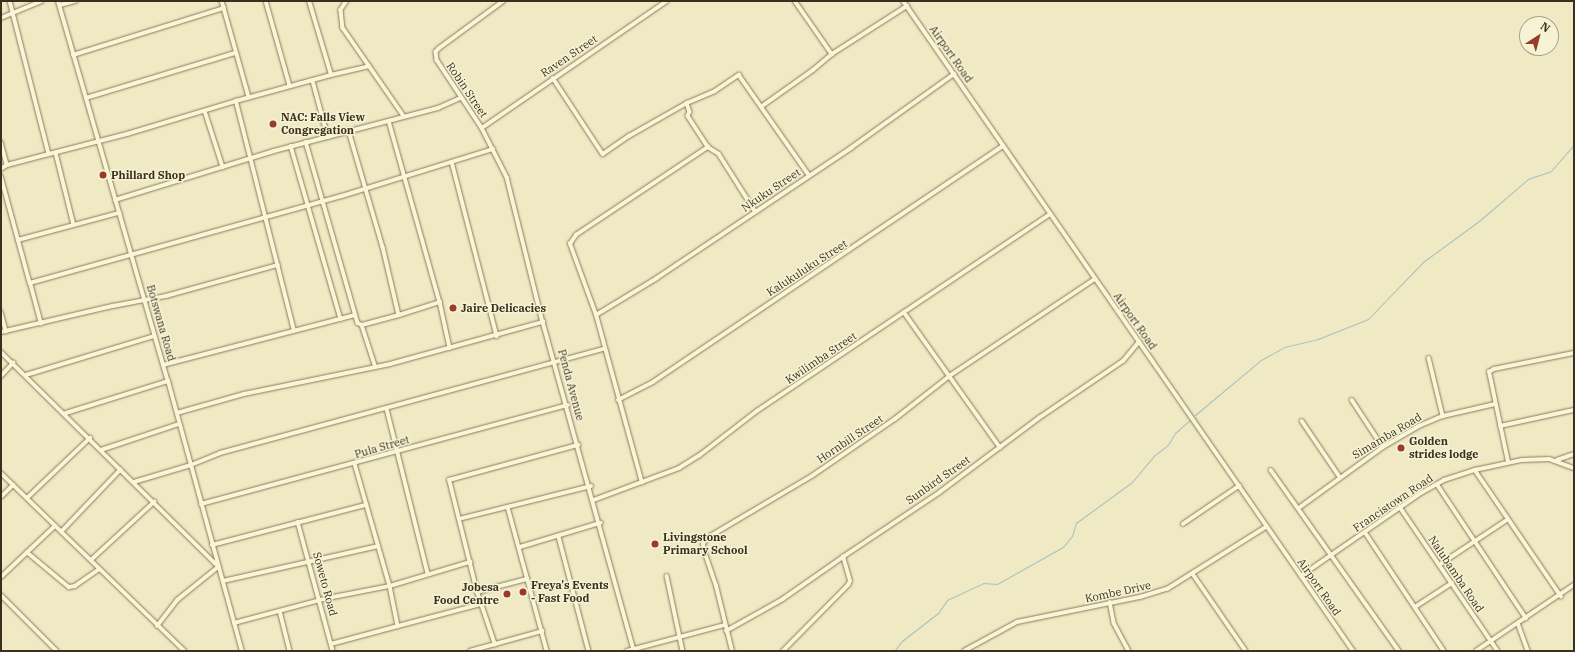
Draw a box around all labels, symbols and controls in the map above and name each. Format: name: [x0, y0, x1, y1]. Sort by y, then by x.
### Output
north arrow: [1519, 16, 1559, 56]
text: N: [1538, 19, 1553, 35]
street label: Airport Road: [926, 23, 976, 85]
street label: Raven Street: [538, 32, 600, 80]
street label: Robin Street: [444, 60, 490, 120]
place label: NAC: Falls View Congregation: [281, 111, 365, 137]
marker: NAC: Falls View Congregation: [268, 119, 278, 129]
street label: Nkuku Street: [739, 165, 803, 215]
place label: Phillard Shop: [111, 168, 185, 182]
marker: Phillard Shop: [98, 170, 108, 180]
street label: Kalukuluku Street: [764, 237, 850, 299]
street label: Botswana Road: [144, 283, 178, 363]
street label: Airport Road: [1110, 290, 1160, 352]
place label: Jaire Delicacies: [461, 301, 546, 315]
marker: Jaire Delicacies: [448, 303, 458, 313]
street label: Kwilimba Street: [783, 329, 859, 387]
street label: Penda Avenue: [555, 348, 587, 422]
street label: Simamba Road: [1350, 410, 1424, 462]
street label: Hornbill Street: [814, 412, 886, 466]
street label: Pula Street: [353, 433, 411, 461]
place label: Golden strides lodge: [1409, 435, 1478, 461]
marker: Golden strides lodge: [1396, 443, 1406, 453]
street label: Sunbird Street: [903, 453, 973, 507]
street label: Francistown Road: [1351, 471, 1435, 535]
place label: Livingstone Primary School: [663, 531, 748, 557]
street label: Nalubamba Road: [1426, 533, 1486, 615]
marker: Livingstone Primary School: [650, 539, 660, 549]
street label: Soweto Road: [310, 550, 340, 618]
street label: Airport Road: [1294, 556, 1344, 618]
place label: Freya's Events - Fast Food: [531, 579, 609, 605]
street label: Kombe Drive: [1084, 579, 1152, 605]
place label: Jobesa Food Centre: [434, 581, 499, 607]
marker: Freya's Events - Fast Food: [518, 587, 528, 597]
marker: Jobesa Food Centre: [502, 589, 512, 599]

